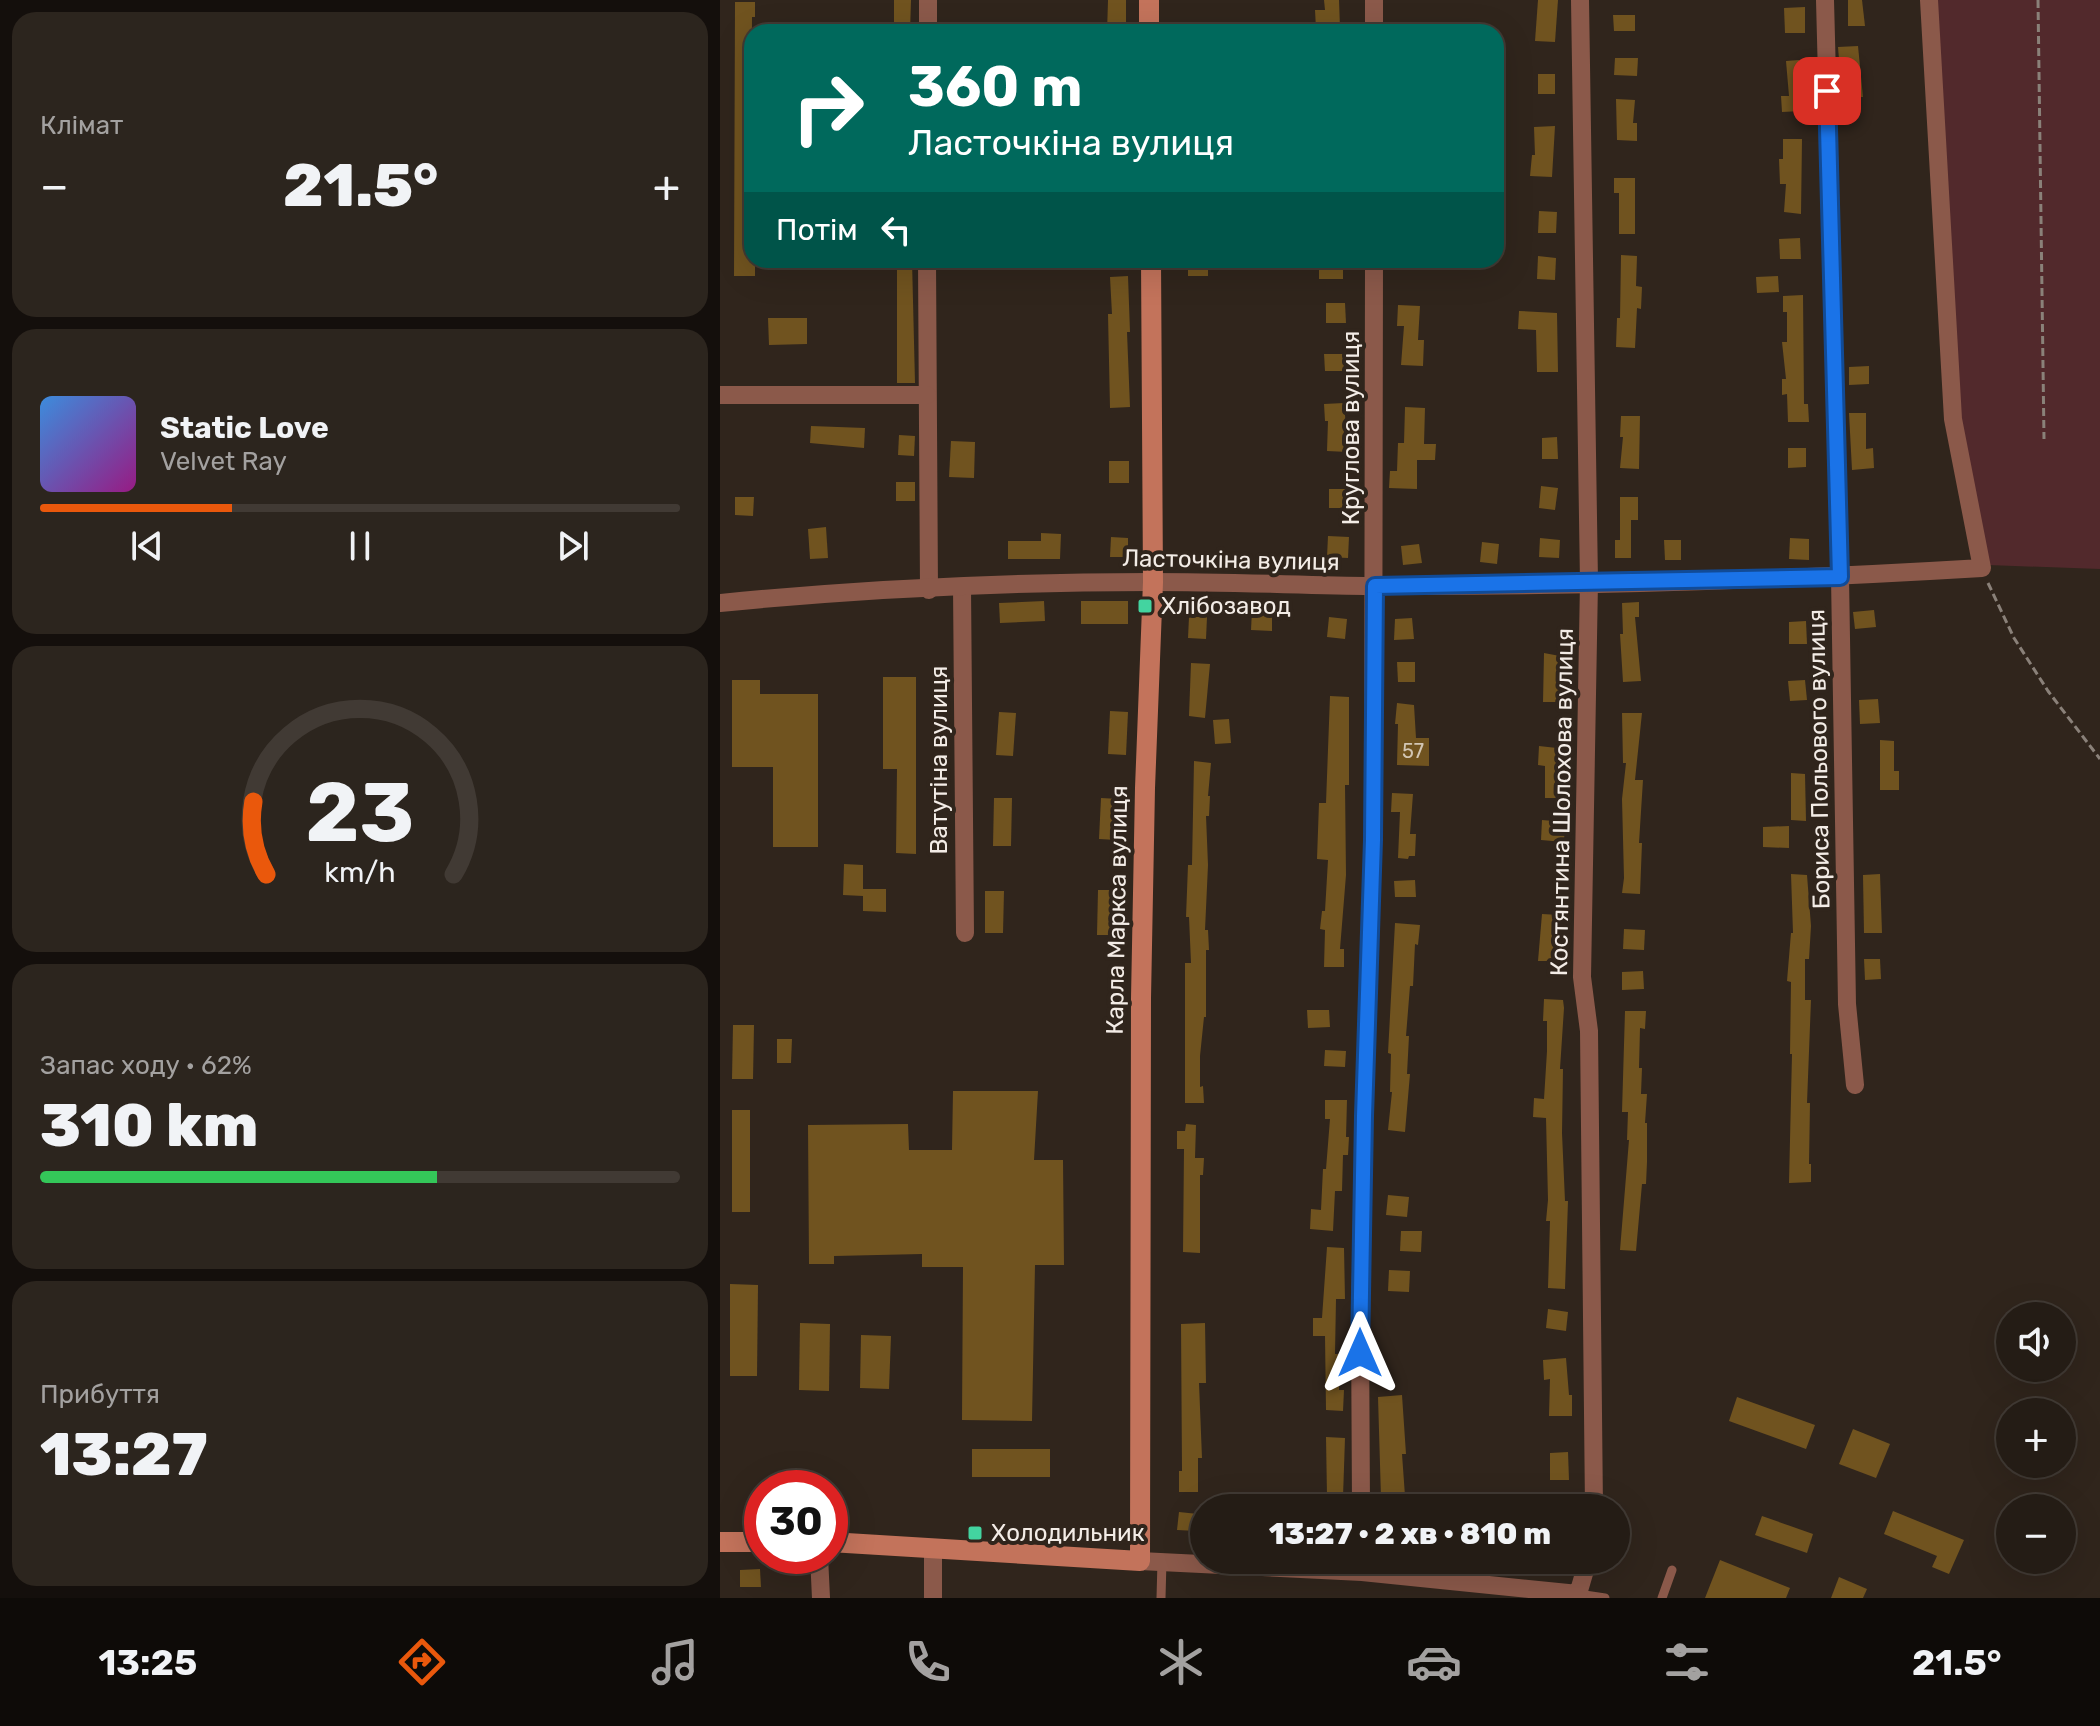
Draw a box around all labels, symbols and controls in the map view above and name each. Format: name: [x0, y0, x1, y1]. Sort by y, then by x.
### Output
text: 360 m: [908, 54, 1083, 120]
icon: right: [776, 56, 880, 160]
pin: [1793, 57, 1861, 125]
icon: arrive: [1805, 69, 1849, 113]
text: Клімат: [40, 110, 123, 141]
text: Ласточкіна вулиця: [908, 121, 1234, 164]
text: 21.5°: [283, 150, 438, 221]
text: −: [40, 160, 69, 212]
text: +: [653, 160, 680, 212]
icon: left: [874, 208, 918, 252]
text: Потім: [776, 212, 858, 248]
street label: Круглова вулиця: [1337, 331, 1365, 525]
text: Static Love: [160, 410, 329, 446]
text: Velvet Ray: [160, 446, 287, 477]
icon: previous: [125, 524, 169, 568]
icon: pause: [338, 524, 382, 568]
icon: next: [551, 524, 595, 568]
street label: Ласточкіна вулиця: [1122, 544, 1340, 576]
place label: Хлібозавод: [1161, 592, 1291, 620]
marker: Хлібозавод: [1136, 597, 1154, 615]
street label: Бориса Польового вулиця: [1802, 609, 1836, 909]
street label: Костянтина Шолохова вулиця: [1545, 628, 1579, 976]
street label: Ватутіна вулиця: [925, 666, 953, 854]
house number: 57: [1402, 739, 1424, 763]
text: 23: [306, 763, 414, 862]
street label: Карла Маркса вулиця: [1101, 785, 1133, 1035]
text: km/h: [324, 855, 396, 889]
text: Запас ходу · 62%: [40, 1050, 252, 1081]
text: 310 km: [40, 1090, 258, 1161]
map controls: [1996, 1302, 2076, 1574]
button: sound: [1996, 1302, 2076, 1382]
position arrow: [1318, 1311, 1402, 1395]
text: Прибуття: [40, 1379, 160, 1410]
button: +: [1996, 1398, 2076, 1478]
text: 13:27: [40, 1419, 208, 1490]
speed limit sign: 30: [744, 1470, 848, 1574]
button: −: [1996, 1494, 2076, 1574]
text: 13:27 · 2 хв · 810 m: [1269, 1516, 1551, 1552]
place label: Холодильник: [991, 1519, 1145, 1547]
marker: Холодильник: [966, 1524, 984, 1542]
icon: directions: [394, 1634, 450, 1690]
icon: music: [647, 1634, 703, 1690]
icon: phone: [900, 1634, 956, 1690]
icon: climate: [1153, 1634, 1209, 1690]
icon: car: [1406, 1634, 1462, 1690]
icon: filters: [1659, 1634, 1715, 1690]
text: 13:25: [98, 1641, 197, 1684]
text: 21.5°: [1912, 1641, 2002, 1684]

